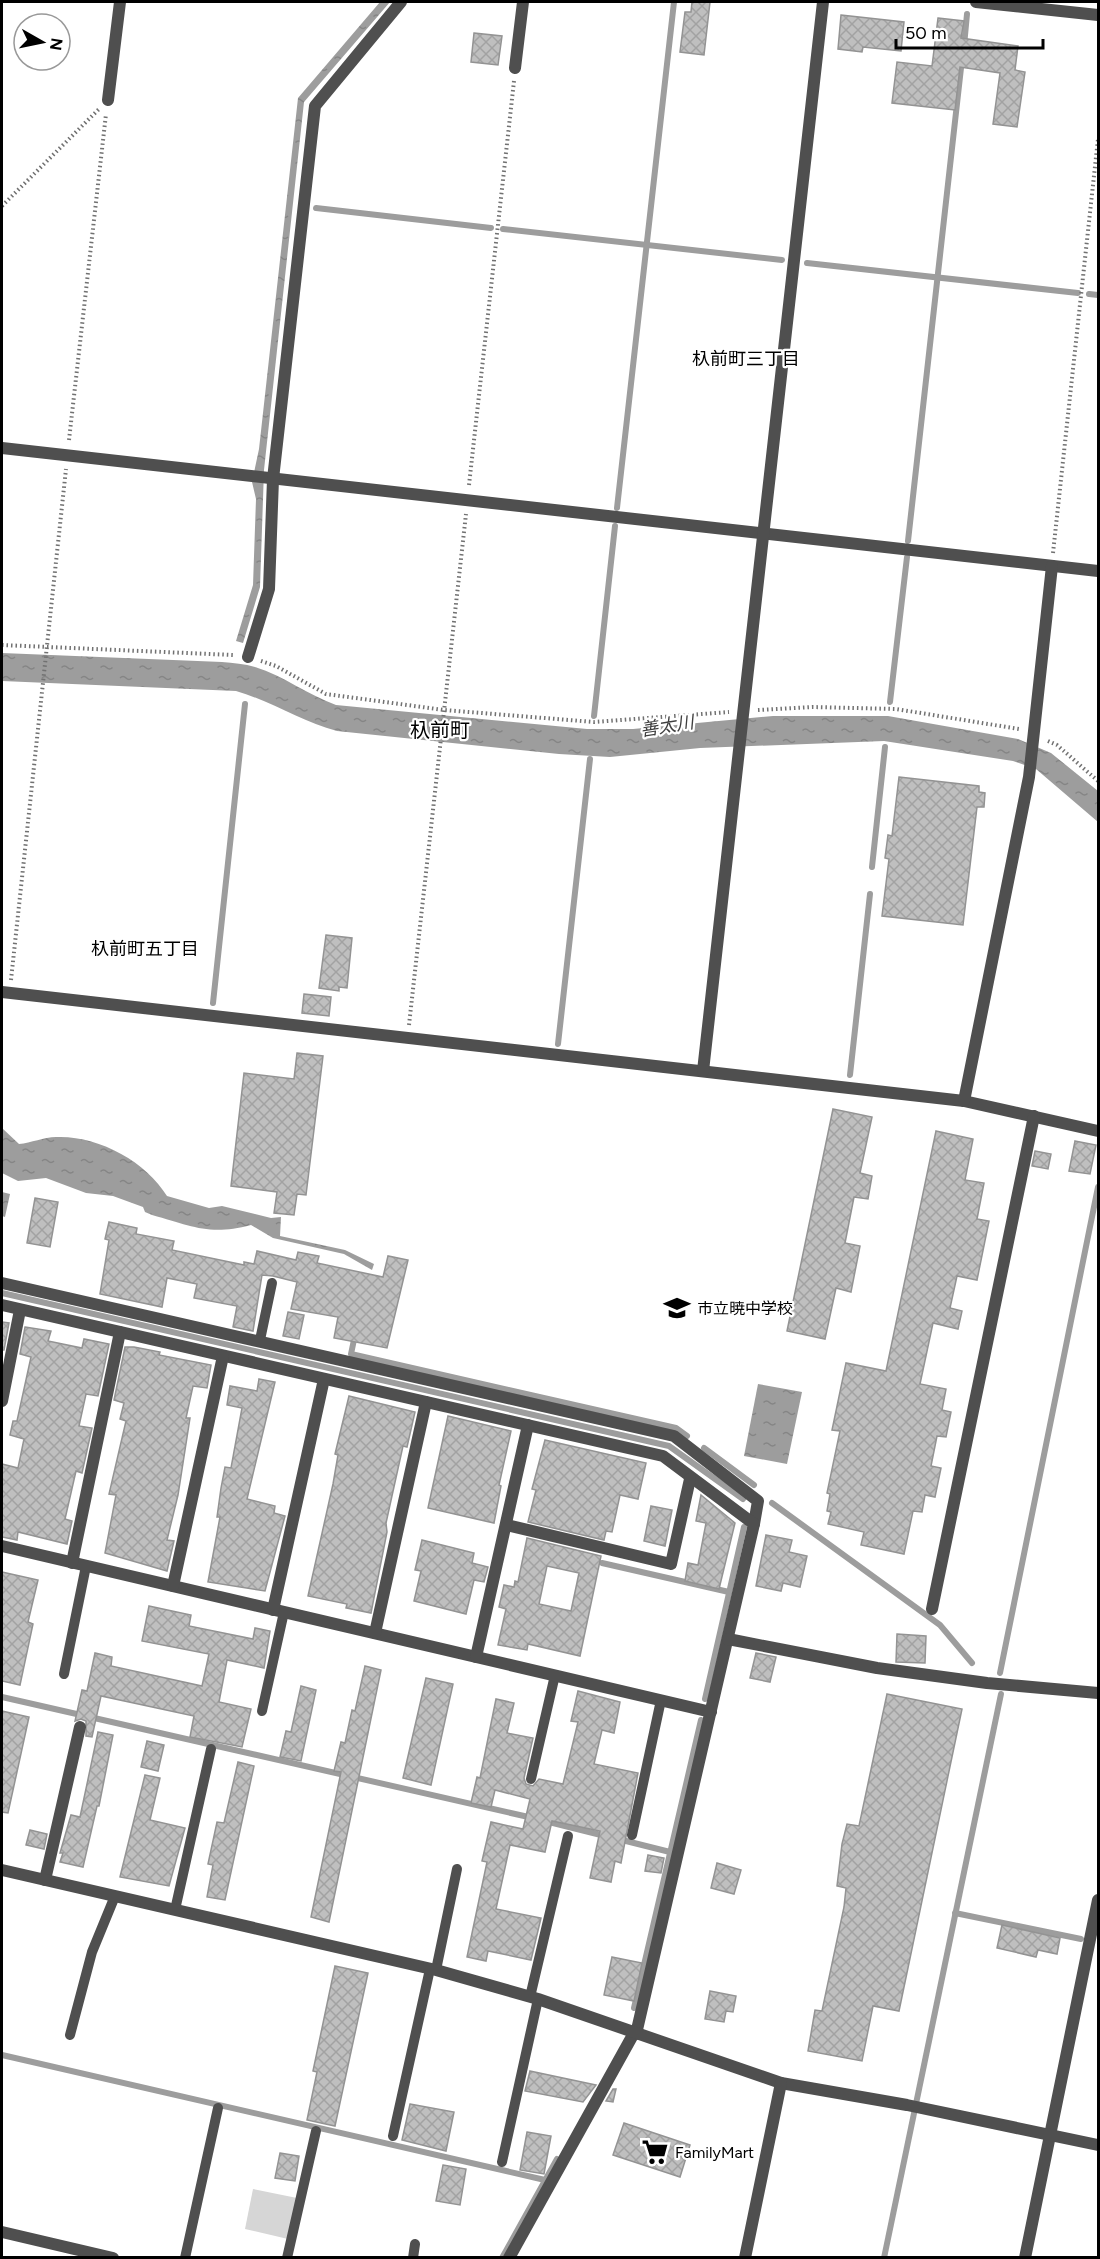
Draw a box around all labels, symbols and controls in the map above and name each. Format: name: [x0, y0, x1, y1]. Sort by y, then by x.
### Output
north arrow: [12, 12, 72, 72]
scale bar: [896, 12, 1043, 50]
text: 50 m: [905, 22, 947, 44]
text: N: [46, 37, 67, 52]
district label: 杁前町三丁目: [692, 348, 800, 370]
water label: 善太川: [639, 711, 697, 741]
district label: 杁前町: [410, 718, 470, 742]
district label: 杁前町五丁目: [91, 938, 199, 960]
school or university icon: 市立暁中学校: [662, 1293, 692, 1323]
place label: 市立暁中学校: [697, 1299, 793, 1318]
supermarket icon: FamilyMart: [640, 2137, 670, 2167]
place label: FamilyMart: [675, 2143, 754, 2162]

